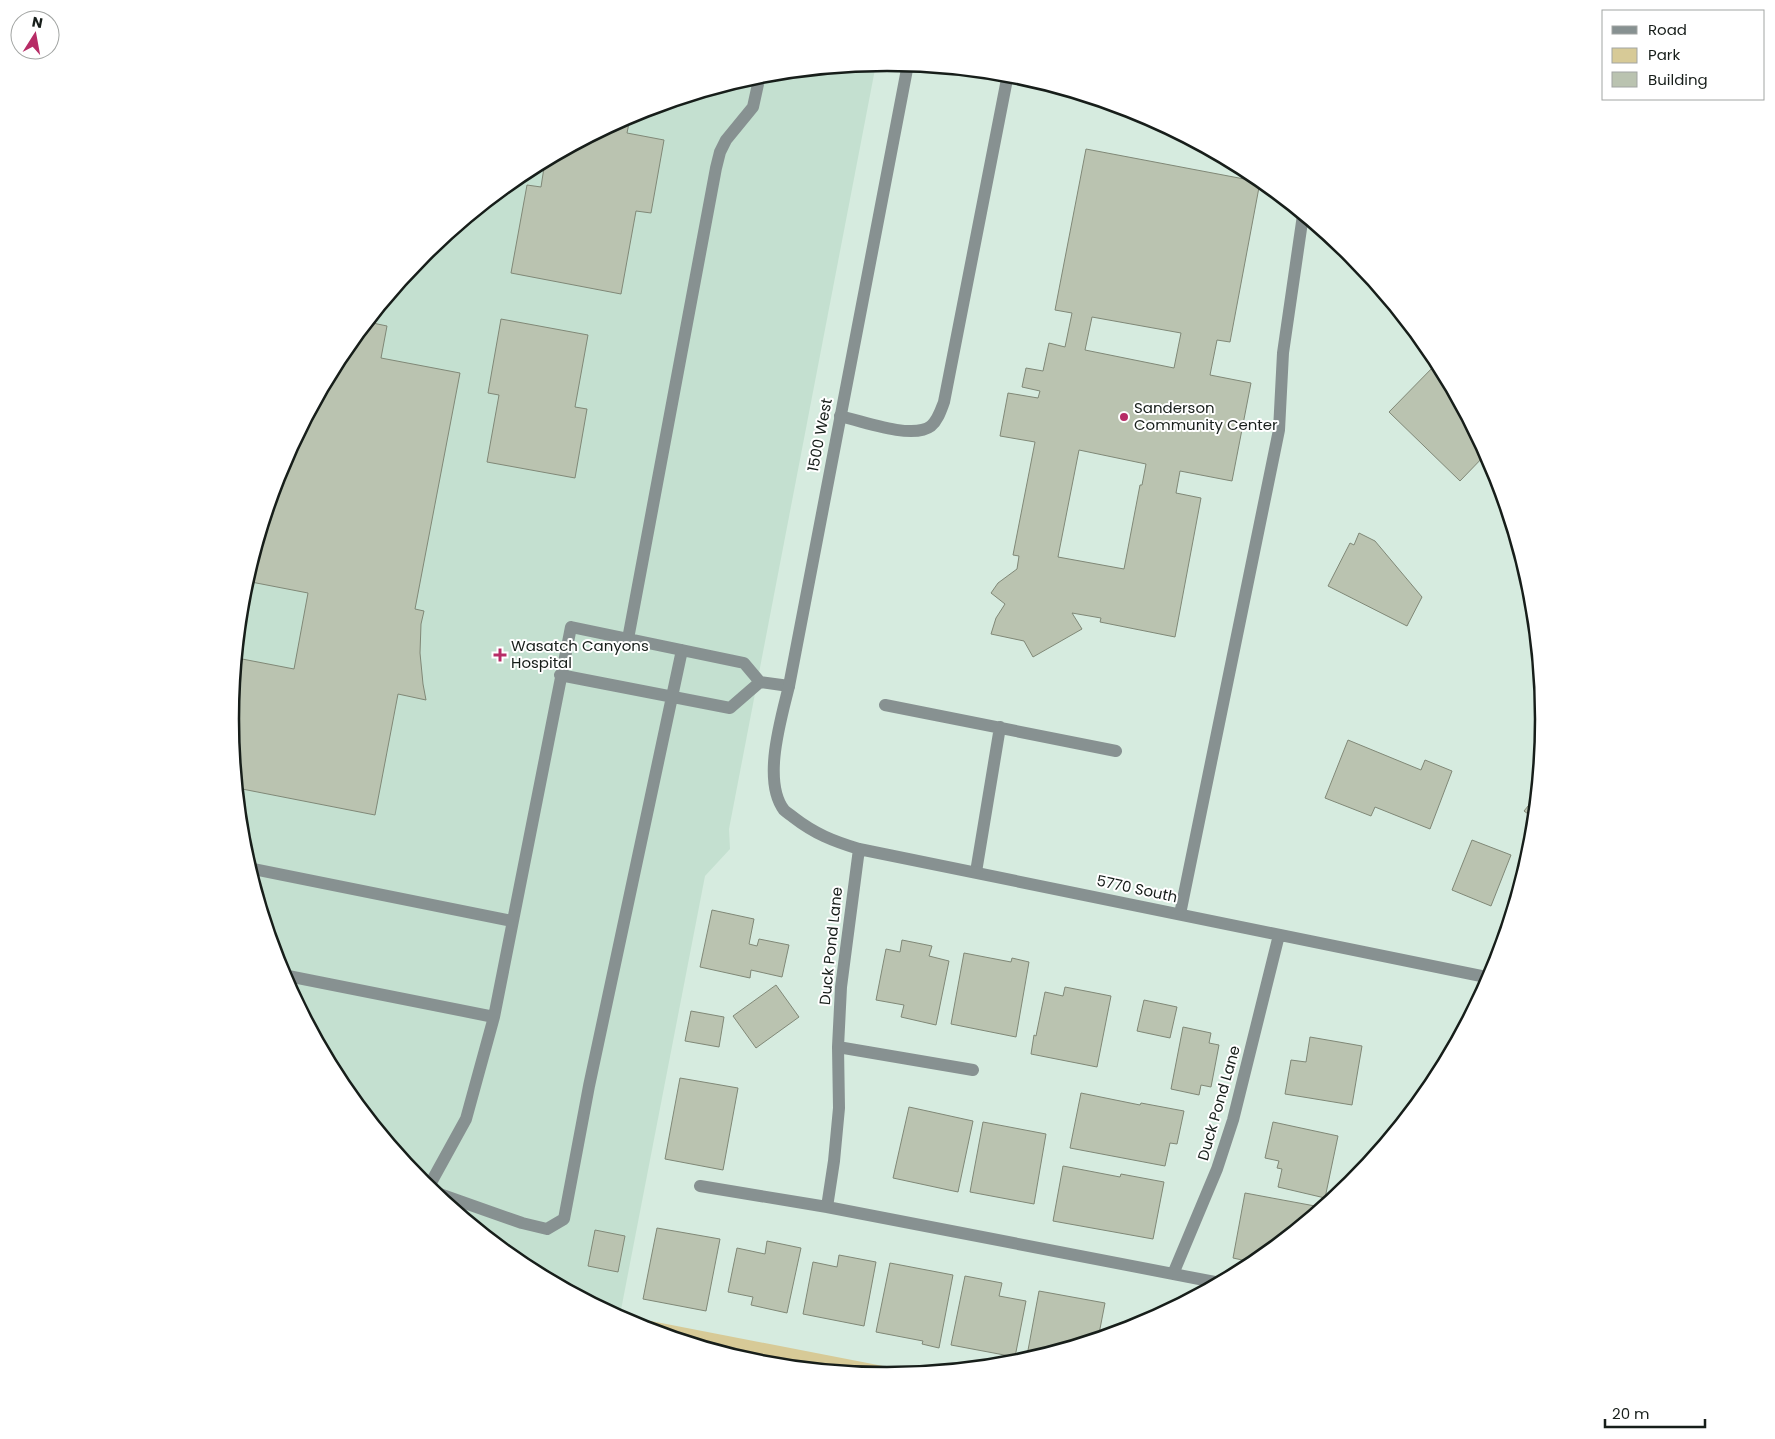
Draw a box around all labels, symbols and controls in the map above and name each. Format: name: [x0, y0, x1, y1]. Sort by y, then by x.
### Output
north arrow: [10, 10, 60, 60]
legend: [1602, 10, 1765, 100]
text: N: [30, 11, 45, 33]
text: Road: [1648, 19, 1687, 40]
text: Park: [1648, 44, 1680, 65]
text: Building: [1648, 69, 1708, 90]
street label: 1500 West: [802, 396, 837, 473]
place label: Sanderson Community Center: [1134, 397, 1278, 435]
marker: Sanderson Community Center: [1118, 411, 1130, 423]
place label: Wasatch Canyons Hospital: [511, 635, 649, 673]
marker: Wasatch Canyons Hospital: [493, 648, 507, 662]
street label: 5770 South: [1095, 870, 1180, 907]
street label: Duck Pond Lane: [814, 886, 847, 1006]
street label: Duck Pond Lane: [1192, 1043, 1245, 1163]
scale bar: [1605, 1396, 1705, 1428]
text: 20 m: [1612, 1403, 1650, 1424]

